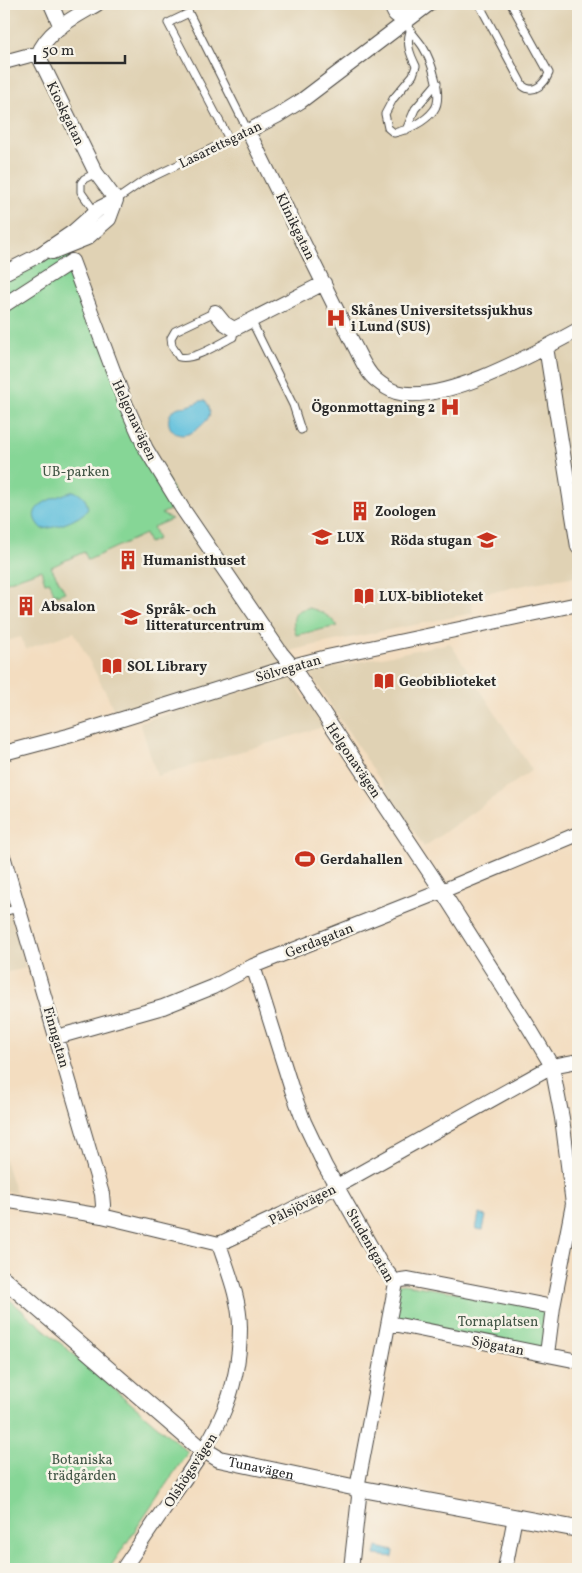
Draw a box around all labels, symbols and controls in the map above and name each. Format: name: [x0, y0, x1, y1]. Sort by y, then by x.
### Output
scale bar: [35, 32, 125, 64]
text: 50 m: [42, 41, 74, 62]
street label: Kioskgatan: [41, 79, 88, 149]
street label: Lasarettsgatan: [176, 117, 265, 174]
street label: Klinikgatan: [270, 190, 319, 263]
place label: Skånes Universitetssjukhus i Lund (SUS): [351, 302, 533, 337]
hospital icon: Skånes Universitetssjukhus i Lund (SUS): [325, 307, 347, 329]
street label: Helgonavägen: [107, 377, 161, 464]
hospital icon: Ögonmottagning 2: [439, 396, 461, 418]
place label: Ögonmottagning 2: [311, 398, 435, 418]
park label: UB-parken: [42, 463, 110, 482]
building icon: Zoologen: [349, 500, 371, 522]
place label: Zoologen: [375, 503, 436, 522]
school or university icon: LUX: [311, 526, 333, 548]
place label: LUX: [337, 529, 365, 548]
school or university icon: Röda stugan: [476, 529, 498, 551]
place label: Röda stugan: [391, 532, 472, 551]
building icon: Humanisthuset: [117, 549, 139, 571]
place label: Humanisthuset: [143, 552, 246, 571]
library icon: LUX-biblioteket: [353, 585, 375, 607]
place label: LUX-biblioteket: [379, 588, 483, 607]
building icon: Absalon: [15, 595, 37, 617]
place label: Absalon: [41, 598, 95, 617]
place label: Språk- och litteraturcentrum: [146, 601, 265, 636]
school or university icon: Språk- och litteraturcentrum: [120, 606, 142, 628]
street label: Sölvegatan: [253, 651, 323, 688]
library icon: SOL Library: [101, 655, 123, 677]
place label: SOL Library: [127, 658, 207, 677]
library icon: Geobiblioteket: [373, 670, 395, 692]
place label: Geobiblioteket: [399, 673, 496, 692]
street label: Helgonavägen: [320, 719, 385, 802]
sports icon: Gerdahallen: [294, 848, 316, 870]
place label: Gerdahallen: [320, 851, 403, 870]
street label: Gerdagatan: [283, 919, 356, 964]
street label: Finngatan: [38, 1005, 73, 1070]
street label: Pålsjövägen: [266, 1180, 340, 1230]
street label: Studentgatan: [341, 1205, 399, 1286]
park label: Tornaplatsen: [458, 1313, 538, 1332]
street label: Sjögatan: [470, 1332, 526, 1361]
street label: Olshögsvägen: [160, 1430, 223, 1512]
park label: Botaniska trädgården: [48, 1451, 116, 1486]
street label: Tunavägen: [226, 1453, 296, 1486]

